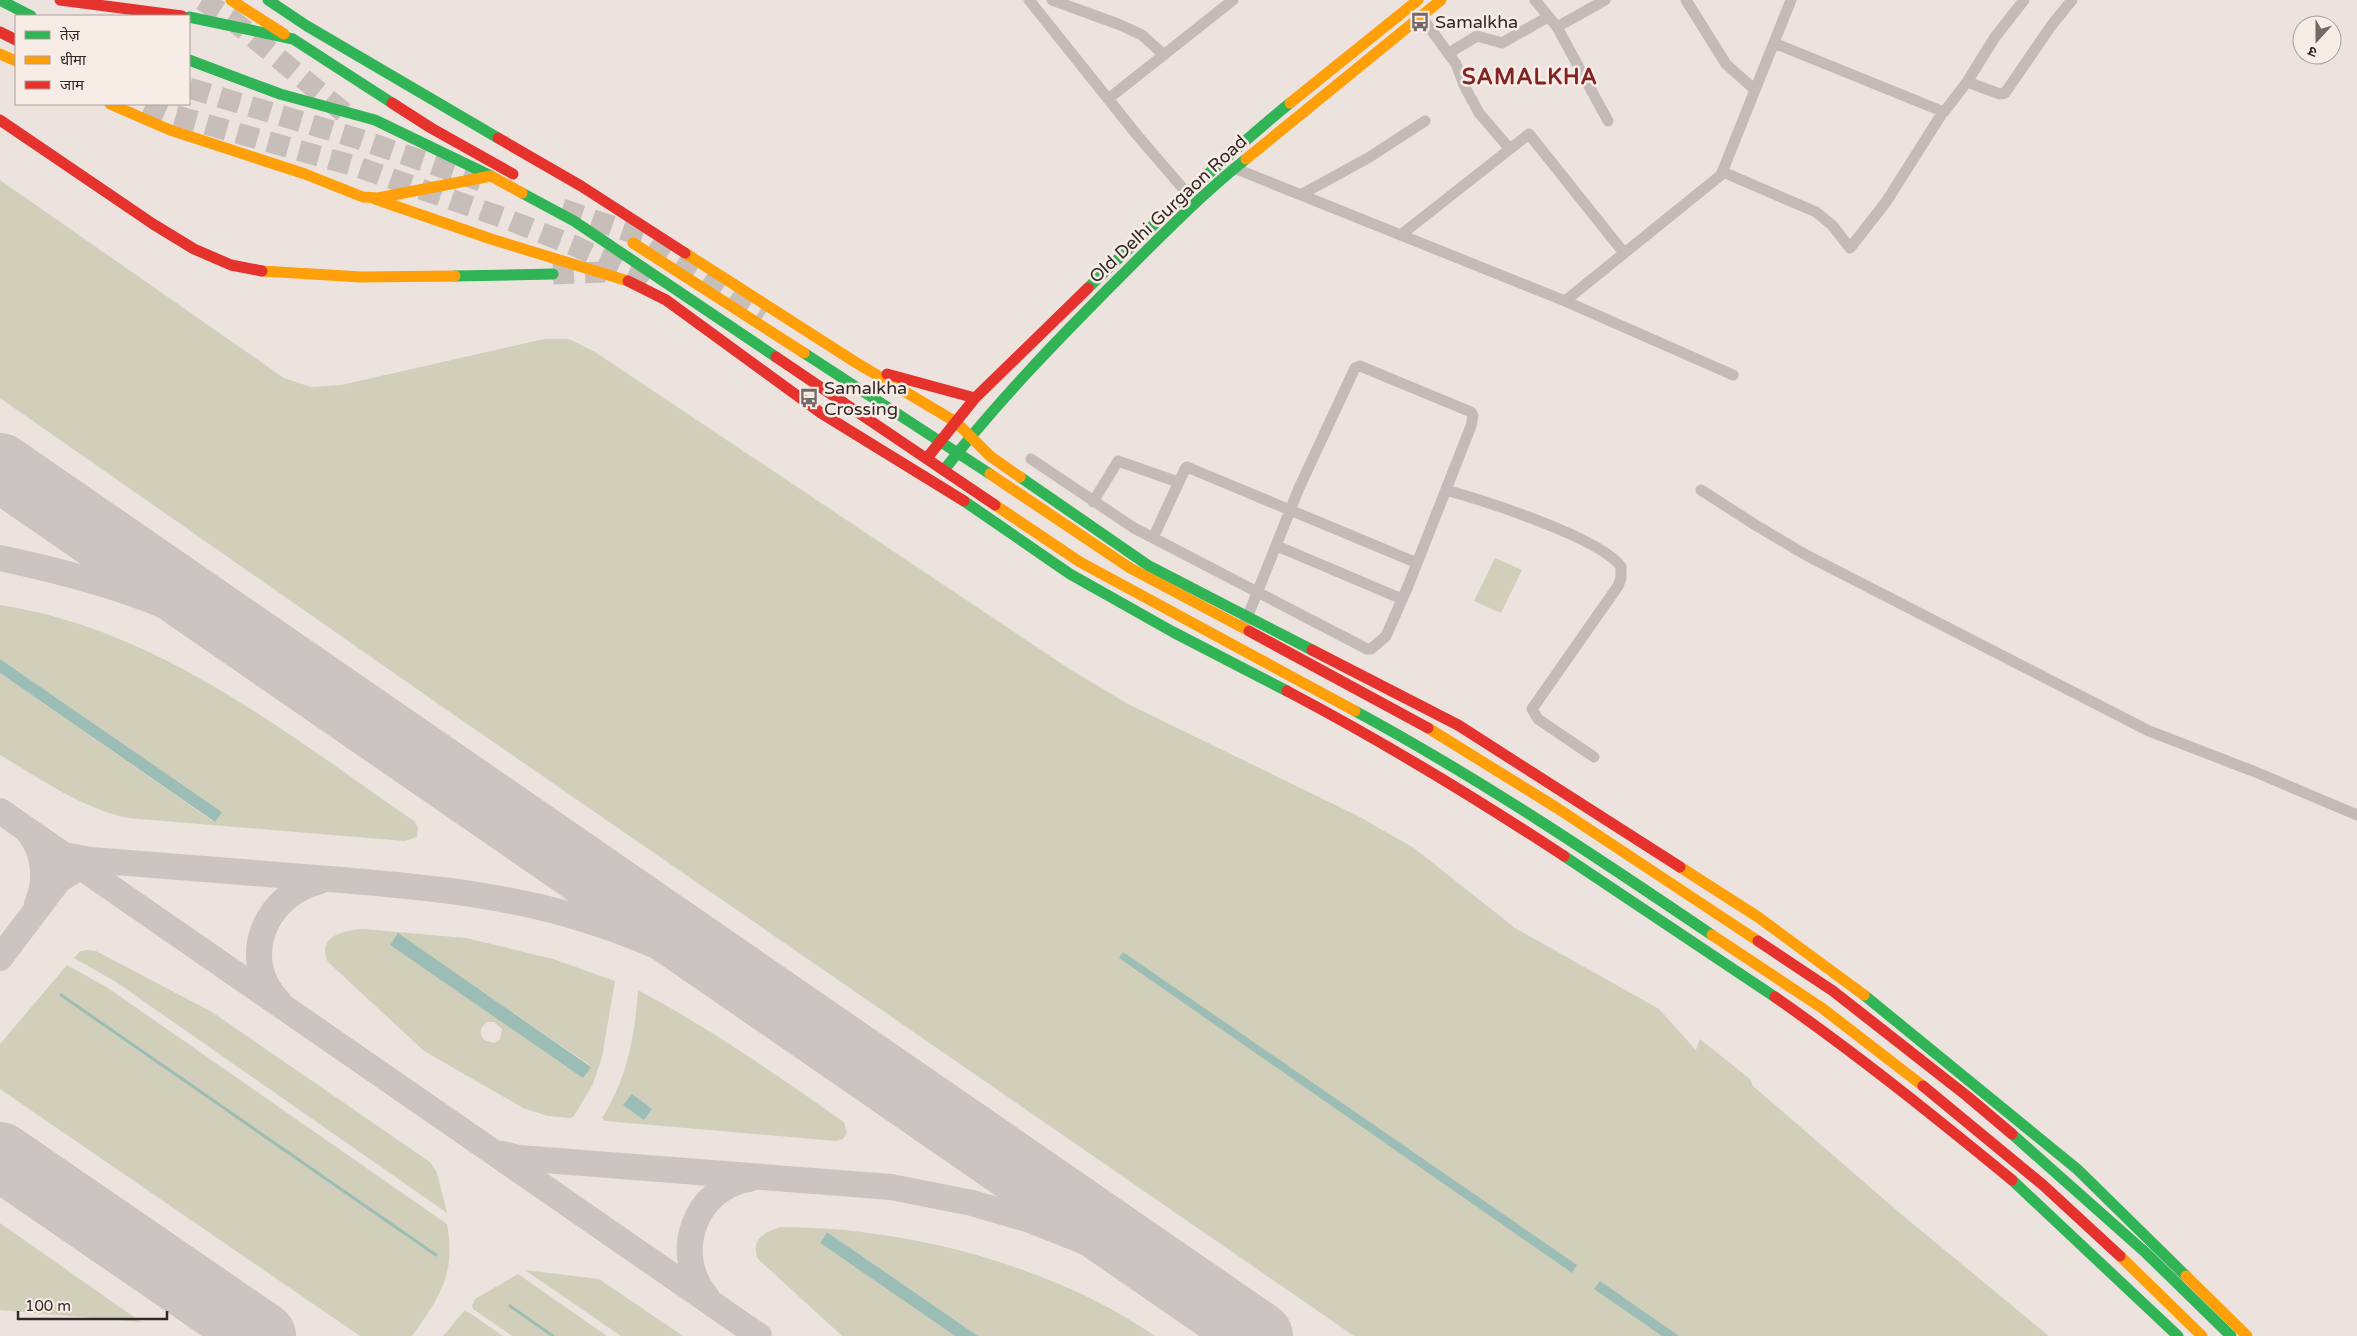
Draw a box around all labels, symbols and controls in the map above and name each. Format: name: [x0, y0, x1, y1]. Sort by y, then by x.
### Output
bus stop icon: Samalkha: [1409, 11, 1431, 33]
place label: Samalkha: [1435, 11, 1518, 33]
legend: [15, 15, 190, 105]
north arrow: [2292, 15, 2342, 65]
text: तेज़: [60, 26, 81, 44]
text: उ: [2305, 42, 2319, 61]
text: धीमा: [60, 51, 87, 69]
district label: SAMALKHA: [1462, 64, 1598, 90]
text: जाम: [60, 76, 85, 94]
street label: Old Delhi Gurgaon Road: [1085, 130, 1251, 288]
place label: Samalkha Crossing: [824, 377, 907, 420]
bus stop icon: Samalkha Crossing: [798, 387, 820, 409]
scale bar: [18, 1288, 166, 1320]
text: 100 m: [25, 1297, 71, 1315]

